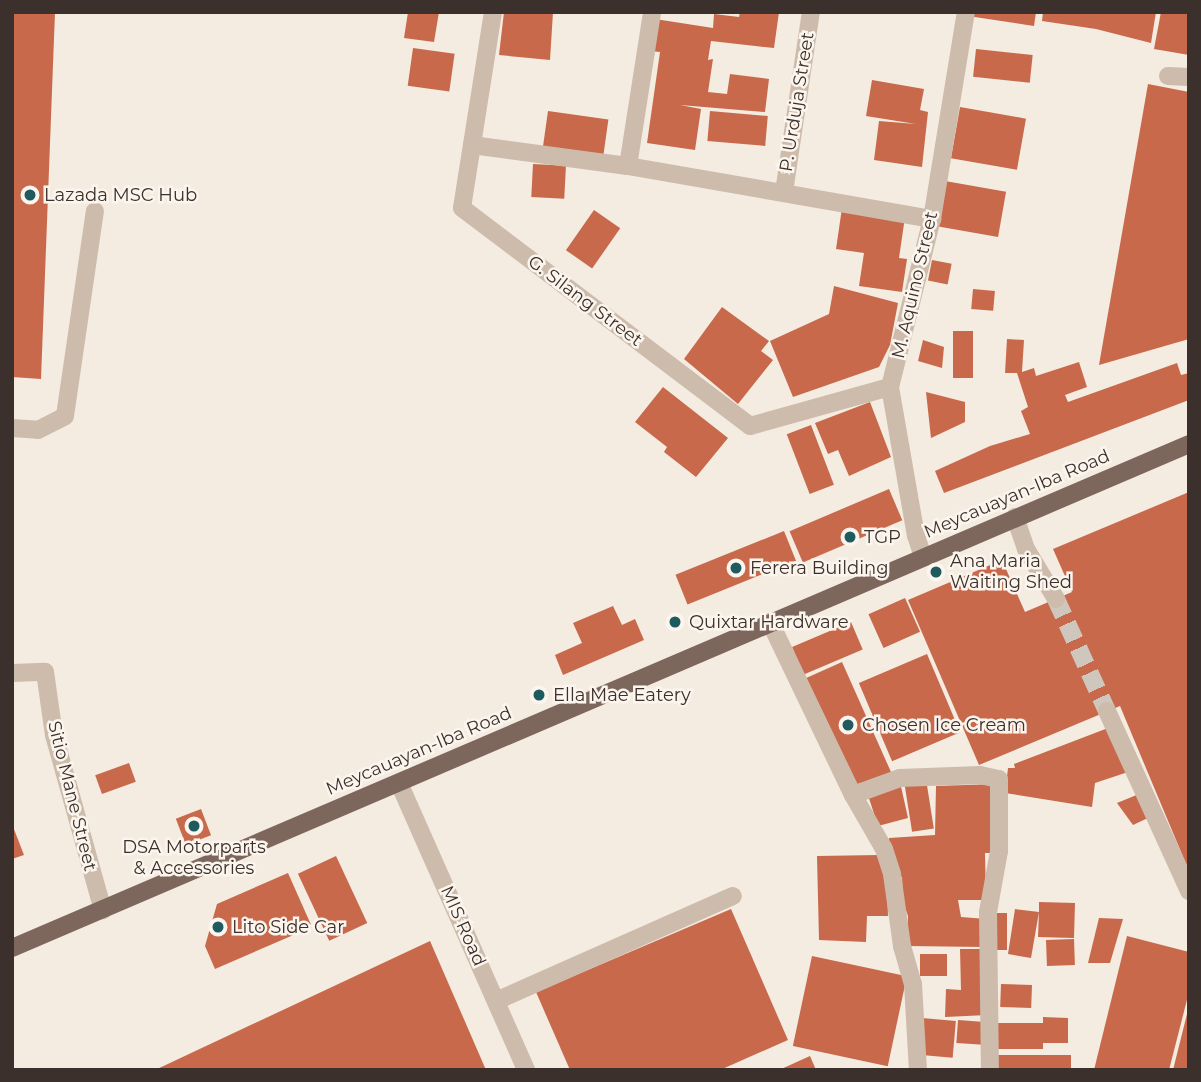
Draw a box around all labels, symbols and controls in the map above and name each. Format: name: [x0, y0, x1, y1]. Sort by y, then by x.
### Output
street label: P. Urduja Street: [775, 31, 819, 173]
place label: Lazada MSC Hub: [44, 184, 197, 206]
marker: Lazada MSC Hub: [22, 187, 38, 203]
street label: M. Aquino Street: [888, 209, 942, 361]
street label: G. Silang Street: [524, 251, 646, 351]
street label: Meycauayan-Iba Road: [921, 445, 1113, 543]
place label: TGP: [864, 526, 901, 548]
marker: TGP: [842, 529, 858, 545]
place label: Ana Maria Waiting Shed: [950, 551, 1072, 594]
place label: Ferera Building: [750, 557, 889, 579]
marker: Ferera Building: [728, 560, 744, 576]
marker: Ana Maria Waiting Shed: [928, 564, 944, 580]
place label: Quixtar Hardware: [689, 611, 849, 633]
marker: Quixtar Hardware: [667, 614, 683, 630]
place label: Ella Mae Eatery: [553, 684, 691, 706]
marker: Ella Mae Eatery: [531, 687, 547, 703]
street label: Meycauayan-Iba Road: [323, 702, 515, 800]
place label: Chosen Ice Cream: [862, 714, 1026, 736]
marker: Chosen Ice Cream: [840, 717, 856, 733]
street label: Sitio Mane Street: [43, 719, 101, 873]
marker: DSA Motorparts & Accessories: [186, 818, 202, 834]
place label: DSA Motorparts & Accessories: [122, 837, 266, 880]
street label: MIS Road: [436, 883, 490, 969]
place label: Lito Side Car: [232, 916, 344, 938]
marker: Lito Side Car: [210, 919, 226, 935]

